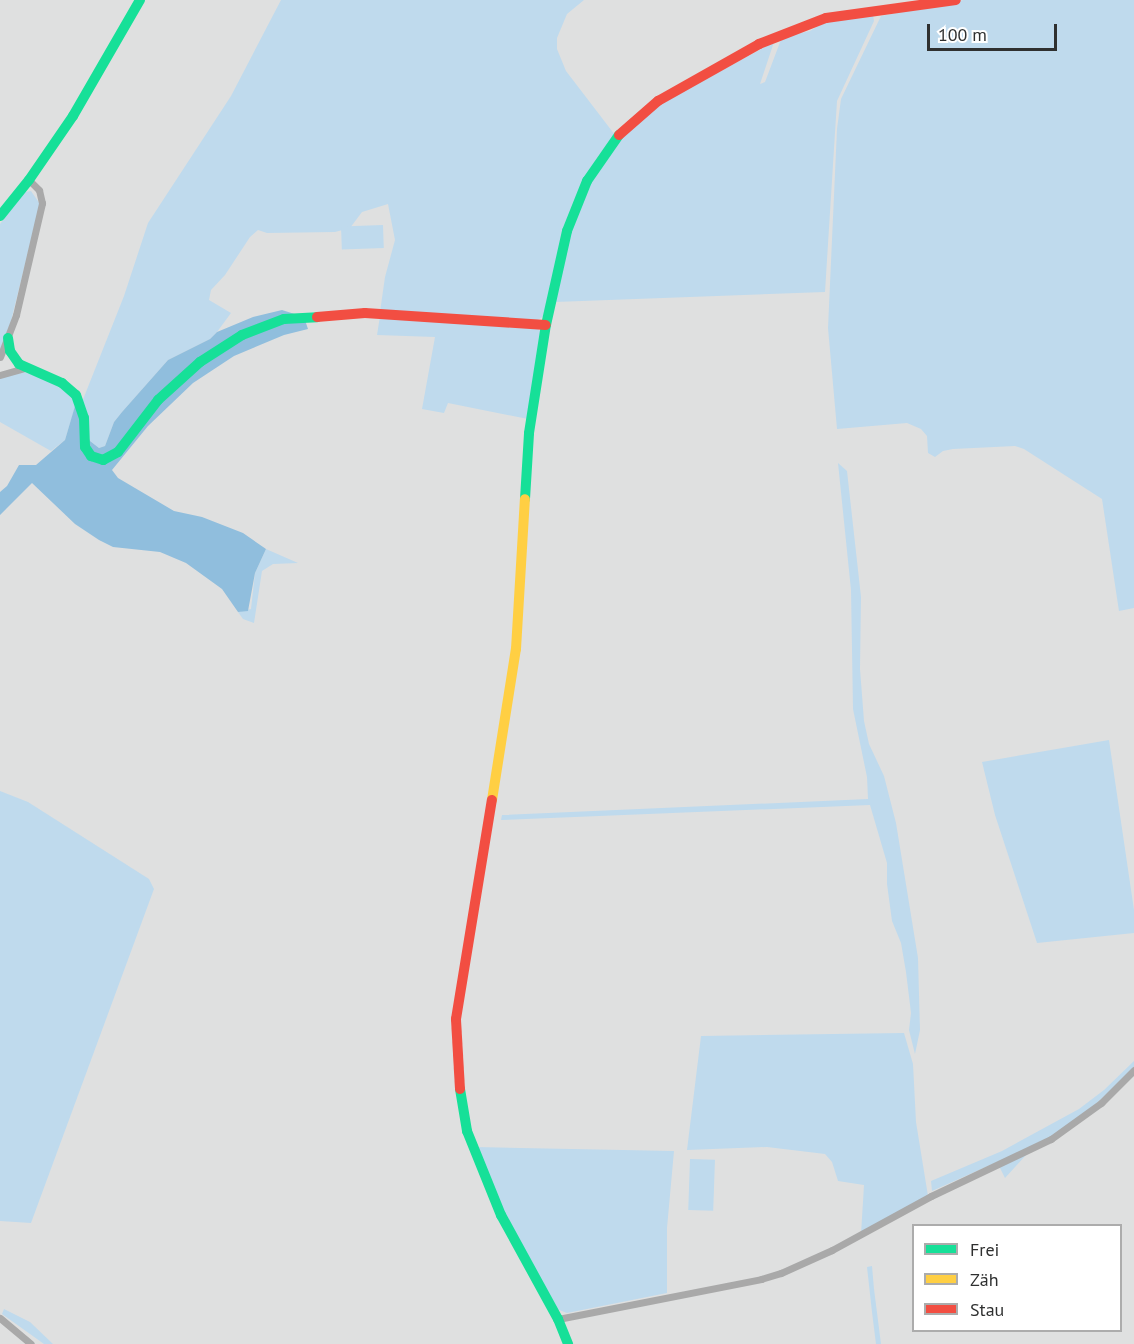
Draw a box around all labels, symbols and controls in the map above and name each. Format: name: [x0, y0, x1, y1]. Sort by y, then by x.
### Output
scale bar: [930, 12, 1060, 50]
text: 100 m: [938, 23, 987, 46]
legend: [912, 1224, 1122, 1332]
text: Frei: [970, 1238, 999, 1261]
text: Zäh: [970, 1268, 999, 1291]
text: Stau: [970, 1298, 1004, 1321]

